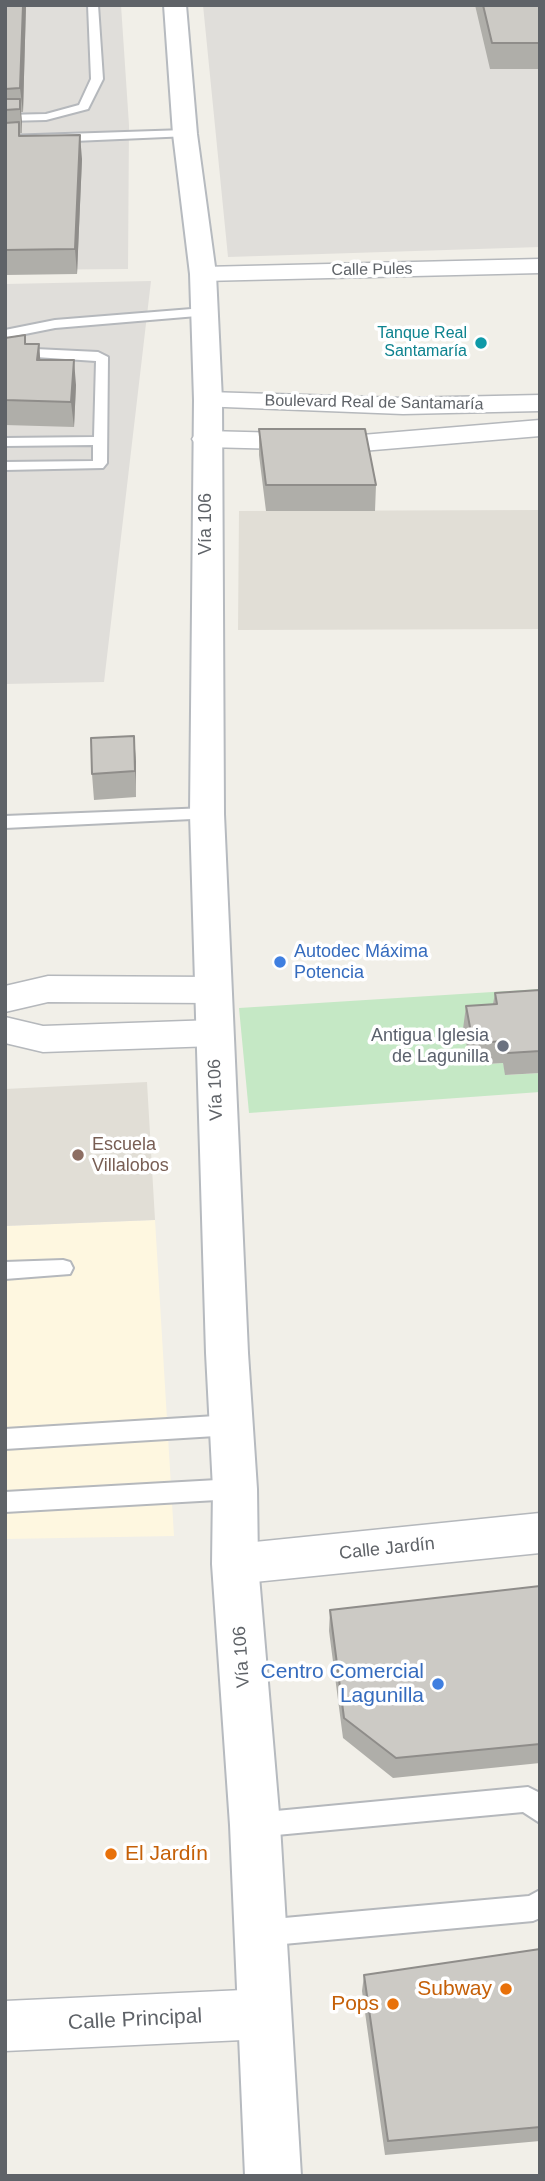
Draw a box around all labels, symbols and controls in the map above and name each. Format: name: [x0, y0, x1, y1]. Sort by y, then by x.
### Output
street label: Calle Pules: [331, 260, 413, 280]
place label: Tanque Real Santamaría: [377, 324, 467, 362]
marker: Tanque Real Santamaría: [473, 335, 489, 351]
street label: Boulevard Real de Santamaría: [264, 391, 484, 415]
street label: Vía 106: [195, 493, 217, 555]
place label: Autodec Máxima Potencia: [294, 941, 428, 984]
marker: Autodec Máxima Potencia: [272, 954, 288, 970]
place label: Antigua Iglesia de Lagunilla: [371, 1025, 489, 1068]
marker: Antigua Iglesia de Lagunilla: [495, 1038, 511, 1054]
street label: Vía 106: [204, 1059, 228, 1121]
place label: Escuela Villalobos: [92, 1134, 169, 1176]
marker: Escuela Villalobos: [70, 1147, 86, 1163]
street label: Calle Jardín: [338, 1533, 436, 1565]
street label: Vía 106: [229, 1625, 255, 1689]
place label: Centro Comercial Lagunilla: [261, 1659, 424, 1709]
marker: Centro Comercial Lagunilla: [430, 1676, 446, 1692]
place label: El Jardín: [125, 1841, 208, 1867]
marker: El Jardín: [103, 1846, 119, 1862]
place label: Subway: [417, 1976, 492, 2002]
marker: Subway: [498, 1981, 514, 1997]
place label: Pops: [331, 1991, 379, 2017]
marker: Pops: [385, 1996, 401, 2012]
street label: Calle Principal: [67, 2004, 203, 2036]

